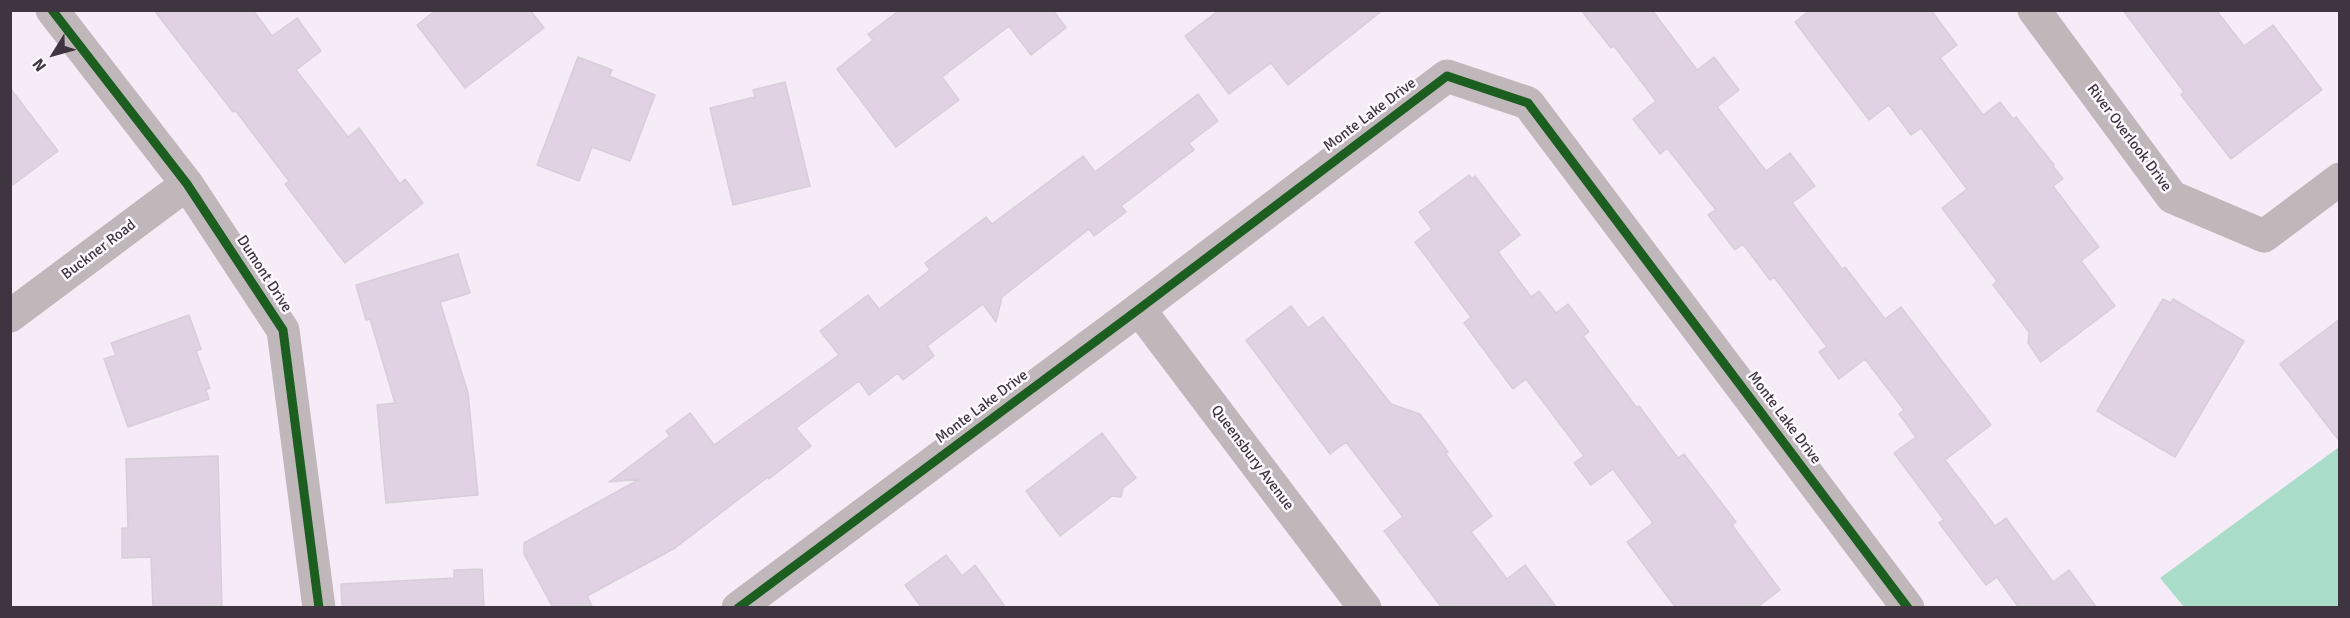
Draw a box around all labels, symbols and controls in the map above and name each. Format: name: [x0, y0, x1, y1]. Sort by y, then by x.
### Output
north arrow: [24, 24, 84, 84]
text: N: [28, 54, 51, 75]
street label: Monte Lake Drive: [1320, 74, 1420, 156]
street label: River Overlook Drive: [2083, 81, 2175, 195]
street label: Buckner Road: [58, 216, 140, 284]
street label: Dumont Drive: [232, 232, 296, 316]
street label: Monte Lake Drive: [932, 366, 1032, 448]
street label: Monte Lake Drive: [1743, 368, 1825, 468]
street label: Queensbury Avenue: [1207, 402, 1297, 514]

